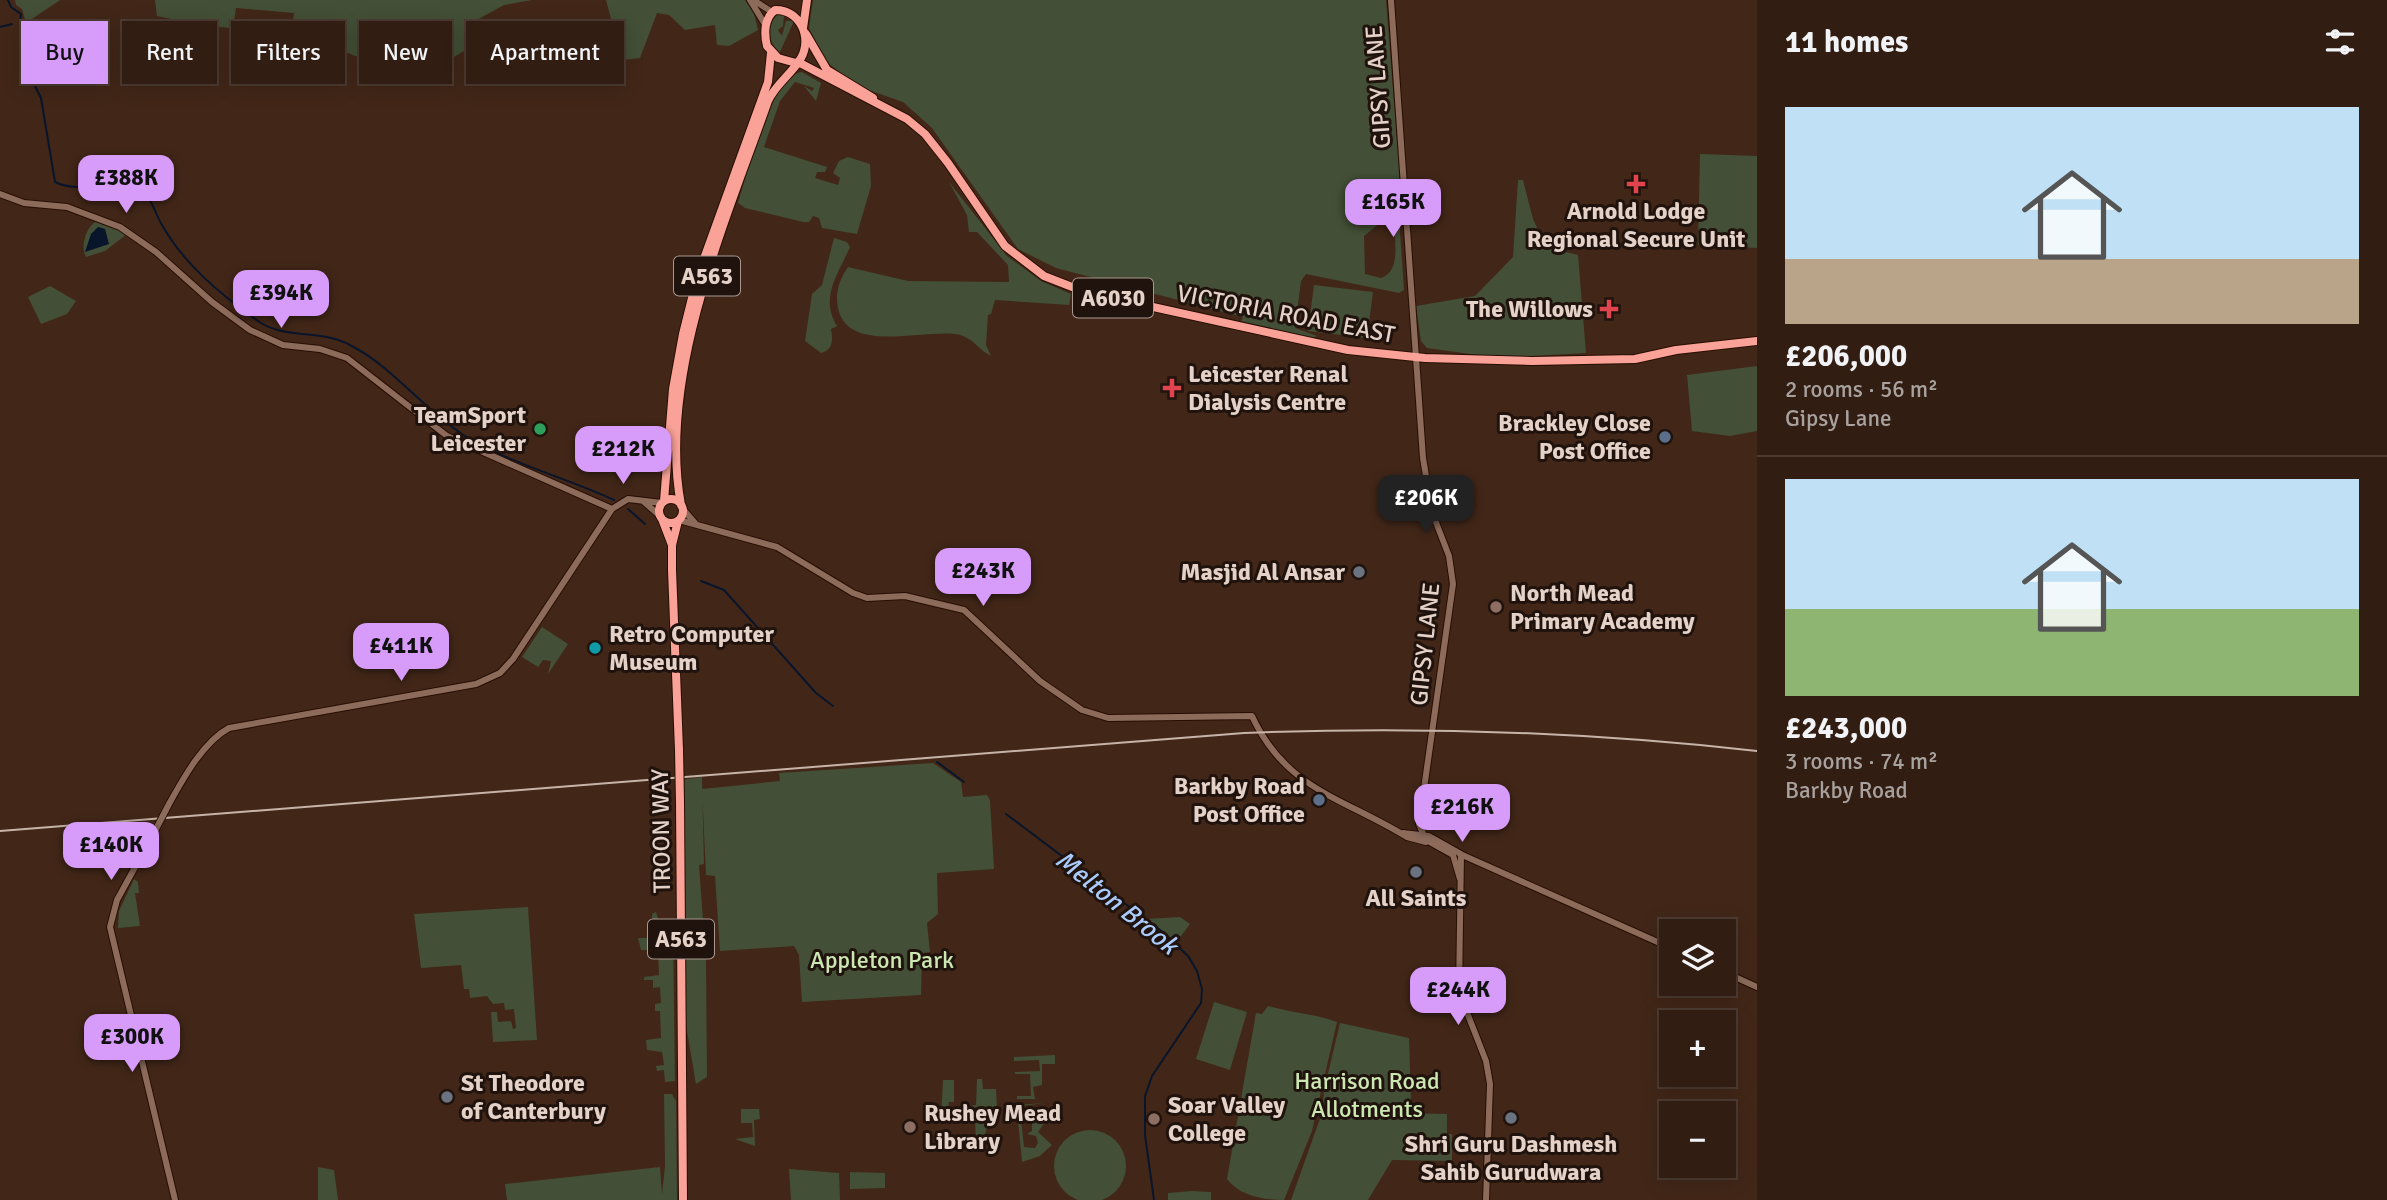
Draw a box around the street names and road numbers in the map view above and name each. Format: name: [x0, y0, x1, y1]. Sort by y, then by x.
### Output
street label: GIPSY LANE: [1359, 24, 1397, 150]
road number: A563: [674, 256, 740, 296]
road number: A6030: [1073, 278, 1153, 318]
street label: VICTORIA ROAD EAST: [1174, 278, 1398, 350]
street label: GIPSY LANE: [1404, 581, 1446, 707]
street label: TROON WAY: [645, 769, 677, 893]
road number: A563: [648, 920, 714, 958]

